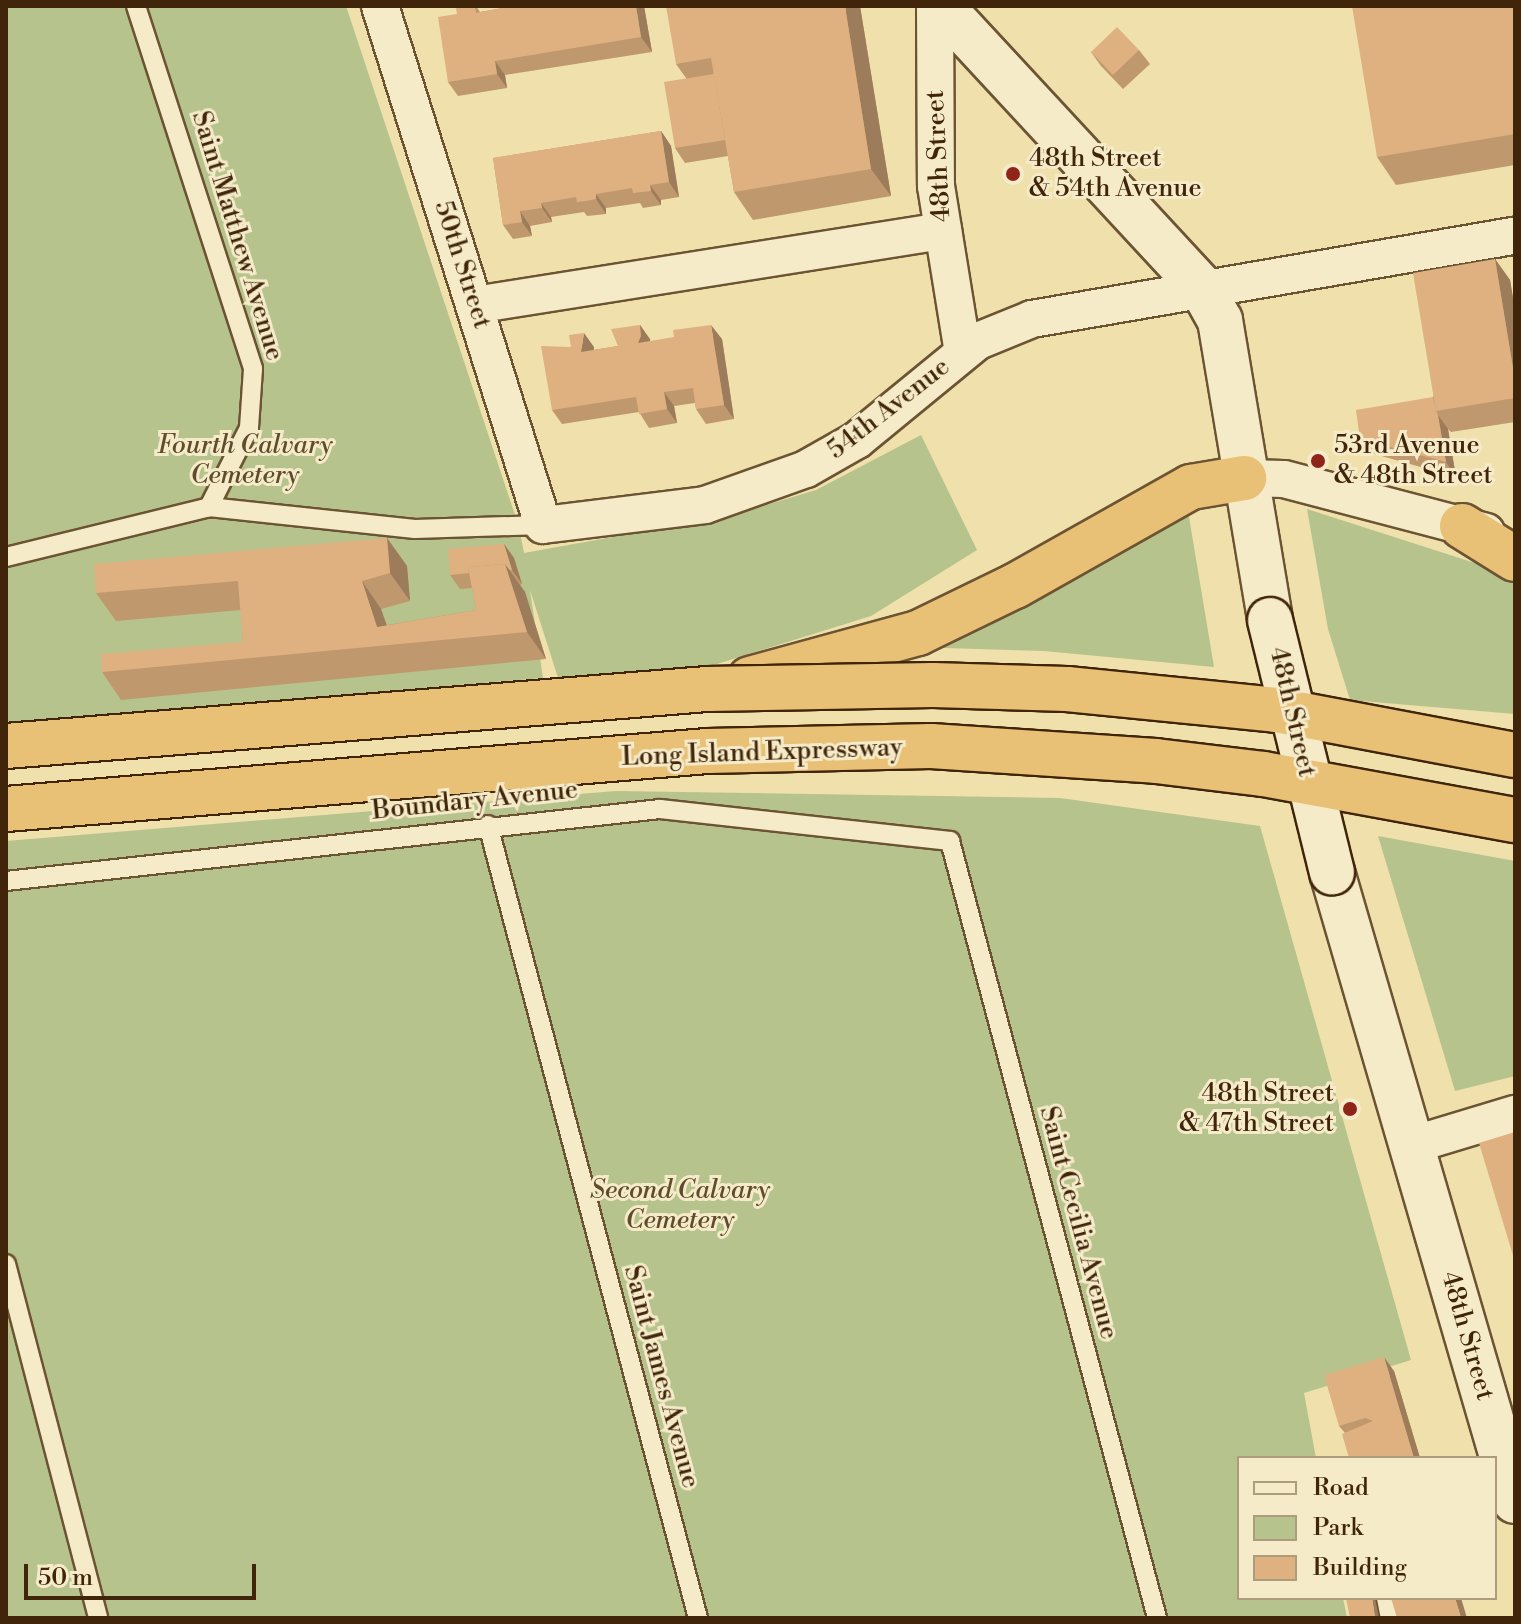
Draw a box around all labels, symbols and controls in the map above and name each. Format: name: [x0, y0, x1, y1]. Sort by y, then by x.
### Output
street label: 48th Street: [920, 89, 958, 223]
street label: Saint Matthew Avenue: [184, 108, 290, 364]
place label: 48th Street & 54th Avenue: [1029, 143, 1202, 204]
marker: 48th Street & 54th Avenue: [1004, 165, 1022, 183]
street label: 50th Street: [427, 197, 497, 333]
street label: 54th Avenue: [822, 352, 956, 466]
park label: Fourth Calvary Cemetery: [157, 430, 333, 492]
place label: 53rd Avenue & 48th Street: [1334, 430, 1493, 492]
marker: 53rd Avenue & 48th Street: [1309, 452, 1327, 470]
street label: 48th Street: [1262, 644, 1322, 780]
street label: Long Island Expressway: [621, 733, 903, 773]
street label: Boundary Avenue: [370, 775, 580, 827]
place label: 48th Street & 47th Street: [1179, 1078, 1334, 1140]
marker: 48th Street & 47th Street: [1341, 1100, 1359, 1118]
street label: Saint Cecilia Avenue: [1032, 1103, 1124, 1343]
park label: Second Calvary Cemetery: [590, 1175, 770, 1236]
street label: Saint James Avenue: [616, 1262, 706, 1492]
street label: 48th Street: [1434, 1268, 1500, 1404]
legend: [1237, 1456, 1497, 1600]
text: Road: [1313, 1473, 1369, 1503]
text: Park: [1313, 1513, 1363, 1543]
scale bar: [28, 1548, 260, 1598]
text: Building: [1313, 1553, 1407, 1583]
text: 50 m: [38, 1563, 93, 1593]

